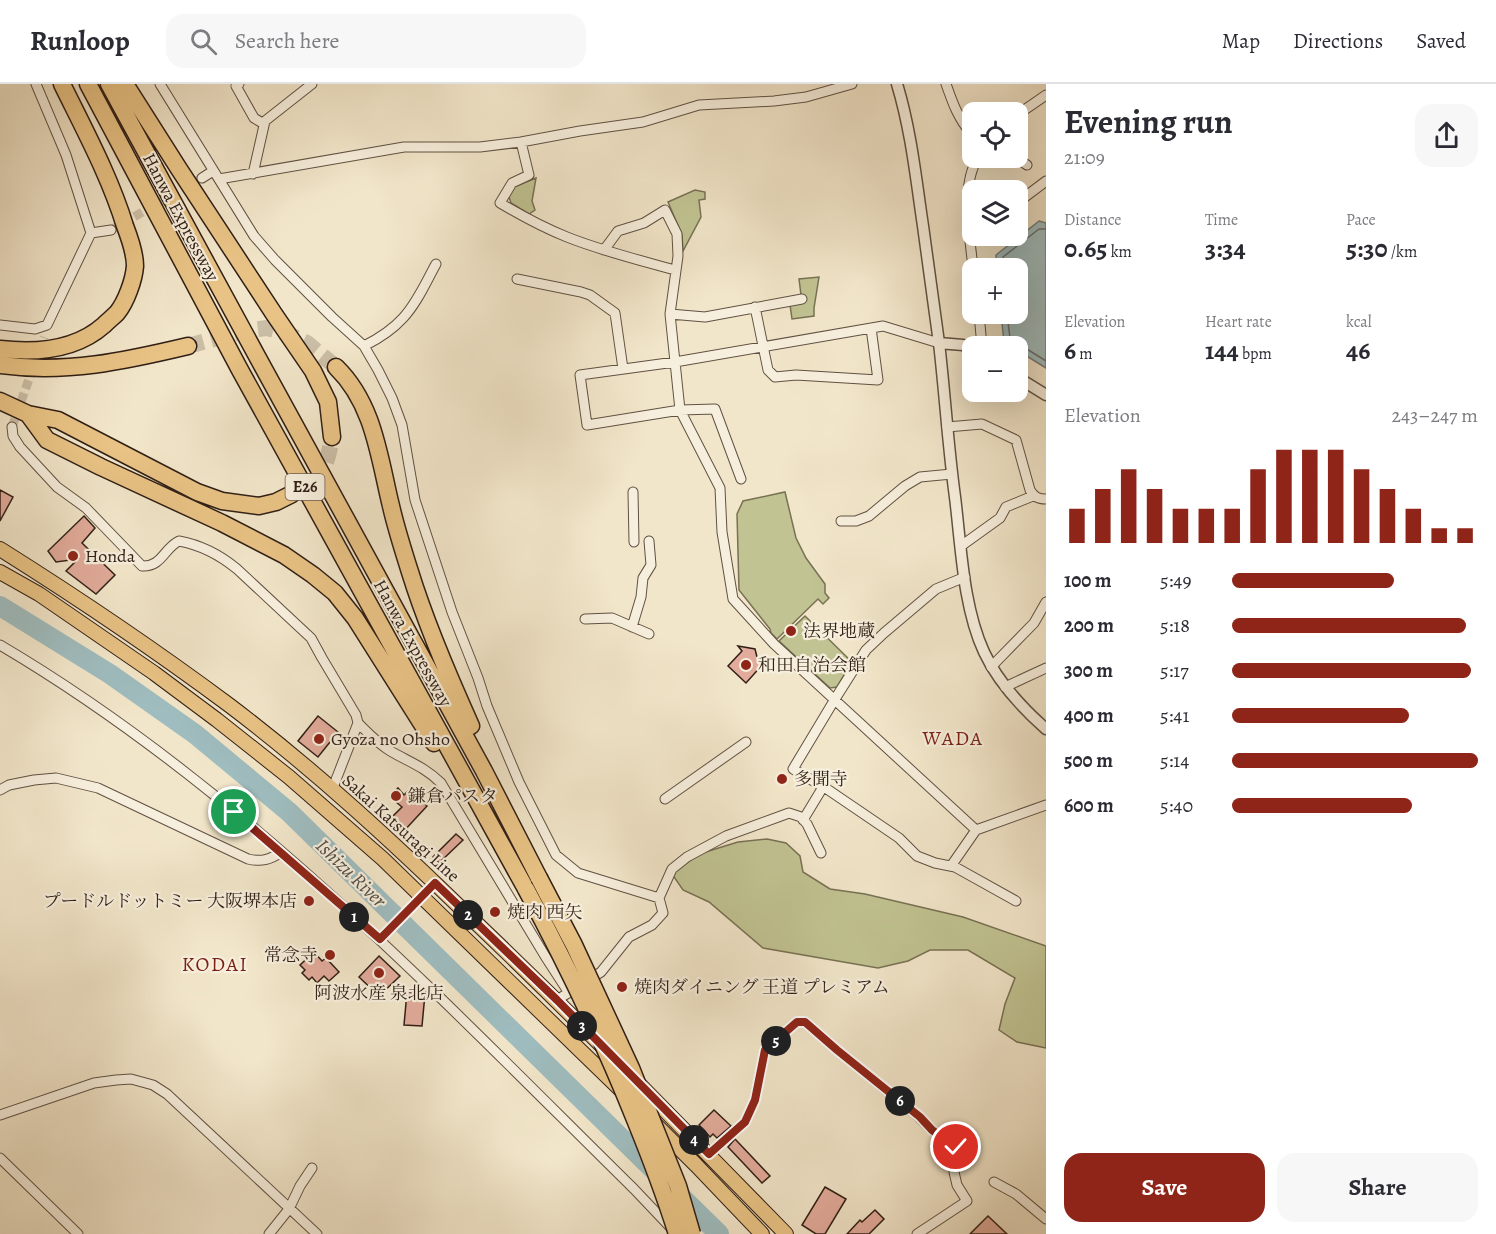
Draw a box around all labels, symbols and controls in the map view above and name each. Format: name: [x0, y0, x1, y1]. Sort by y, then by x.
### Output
search box: [166, 14, 586, 68]
text: Runloop: [30, 22, 130, 60]
icon: search: [187, 25, 220, 58]
text: Search here: [235, 26, 339, 56]
text: Map: [1222, 27, 1260, 55]
text: Directions: [1293, 27, 1383, 55]
text: Saved: [1416, 27, 1466, 55]
text: Evening run: [1064, 99, 1233, 144]
map controls: [962, 102, 1028, 402]
button: locate: [962, 102, 1028, 168]
button: share: [1415, 104, 1478, 167]
text: 21:09: [1064, 144, 1105, 171]
street label: Hanwa Expressway: [137, 149, 225, 286]
button: layers: [962, 180, 1028, 246]
text: Distance: [1064, 209, 1121, 231]
text: Time: [1205, 209, 1238, 231]
text: Pace: [1346, 209, 1376, 231]
text: 0.65: [1064, 231, 1107, 266]
text: 3:34: [1205, 231, 1246, 266]
text: 5:30: [1346, 231, 1388, 266]
text: km: [1107, 241, 1132, 263]
text: /km: [1388, 241, 1417, 263]
button: +: [962, 258, 1028, 324]
text: Elevation: [1064, 311, 1125, 333]
text: Heart rate: [1205, 311, 1272, 333]
text: kcal: [1346, 311, 1372, 333]
text: 6: [1064, 333, 1076, 368]
text: 144: [1205, 333, 1239, 368]
text: 46: [1346, 333, 1370, 368]
button: −: [962, 336, 1028, 402]
text: m: [1076, 343, 1093, 365]
text: bpm: [1239, 343, 1272, 365]
text: Elevation: [1064, 402, 1141, 429]
text: 243–247 m: [1391, 402, 1478, 429]
road number: E26: [286, 474, 324, 500]
place label: Honda: [85, 544, 136, 568]
marker: Honda: [66, 549, 80, 563]
text: 100 m: [1064, 567, 1112, 594]
text: 5:49: [1160, 567, 1192, 594]
street label: Hanwa Expressway: [368, 575, 458, 712]
text: 200 m: [1064, 612, 1114, 639]
text: 5:18: [1160, 612, 1190, 639]
place label: 法界地蔵: [803, 619, 875, 643]
marker: 法界地蔵: [784, 624, 798, 638]
place label: 和田自治会館: [758, 653, 866, 677]
text: 300 m: [1064, 657, 1113, 684]
text: 5:17: [1160, 657, 1189, 684]
marker: 和田自治会館: [739, 658, 753, 672]
text: 400 m: [1064, 702, 1114, 729]
text: 5:41: [1160, 702, 1189, 729]
district label: WADA: [921, 725, 984, 752]
place label: Gyoza no Ohsho: [331, 727, 450, 751]
marker: Gyoza no Ohsho: [312, 732, 326, 746]
text: 500 m: [1064, 747, 1113, 774]
text: 5:14: [1160, 747, 1189, 774]
place label: 多聞寺: [794, 767, 848, 791]
street label: Sakai Katsuragi Line: [337, 769, 465, 887]
marker: 多聞寺: [775, 772, 789, 786]
place label: 鎌倉パスタ: [408, 784, 498, 808]
pin: [208, 786, 259, 837]
marker: 鎌倉パスタ: [389, 789, 403, 803]
text: 600 m: [1064, 792, 1114, 819]
text: 5:40: [1160, 792, 1193, 819]
icon: arrive: [217, 795, 250, 828]
water label: Ishizu River: [310, 833, 393, 914]
place label: プードルドットミー 大阪堺本店: [43, 889, 297, 913]
marker: プードルドットミー 大阪堺本店: [302, 894, 316, 908]
pin: 2: [453, 900, 483, 930]
place label: 焼肉 西矢: [507, 900, 583, 924]
pin: 1: [339, 902, 369, 932]
text: 2: [464, 904, 472, 926]
marker: 焼肉 西矢: [488, 905, 502, 919]
text: 1: [351, 906, 357, 928]
place label: 常念寺: [264, 943, 318, 967]
marker: 常念寺: [323, 948, 337, 962]
district label: KODAI: [182, 951, 248, 978]
marker: 阿波水産 泉北店: [372, 966, 386, 980]
place label: 焼肉ダイニング 王道 プレミアム: [634, 975, 890, 999]
marker: 焼肉ダイニング 王道 プレミアム: [615, 980, 629, 994]
place label: 阿波水産 泉北店: [314, 981, 444, 1005]
pin: 3: [567, 1011, 597, 1041]
text: 3: [579, 1015, 585, 1037]
pin: 5: [761, 1026, 791, 1056]
text: 5: [773, 1030, 779, 1052]
pin: 6: [885, 1086, 915, 1116]
text: 6: [896, 1090, 904, 1112]
pin: [930, 1121, 981, 1172]
pin: 4: [679, 1125, 709, 1155]
text: 4: [690, 1129, 698, 1151]
icon: check: [939, 1130, 972, 1163]
button: Save: [1064, 1153, 1265, 1222]
button: Share: [1277, 1153, 1478, 1222]

